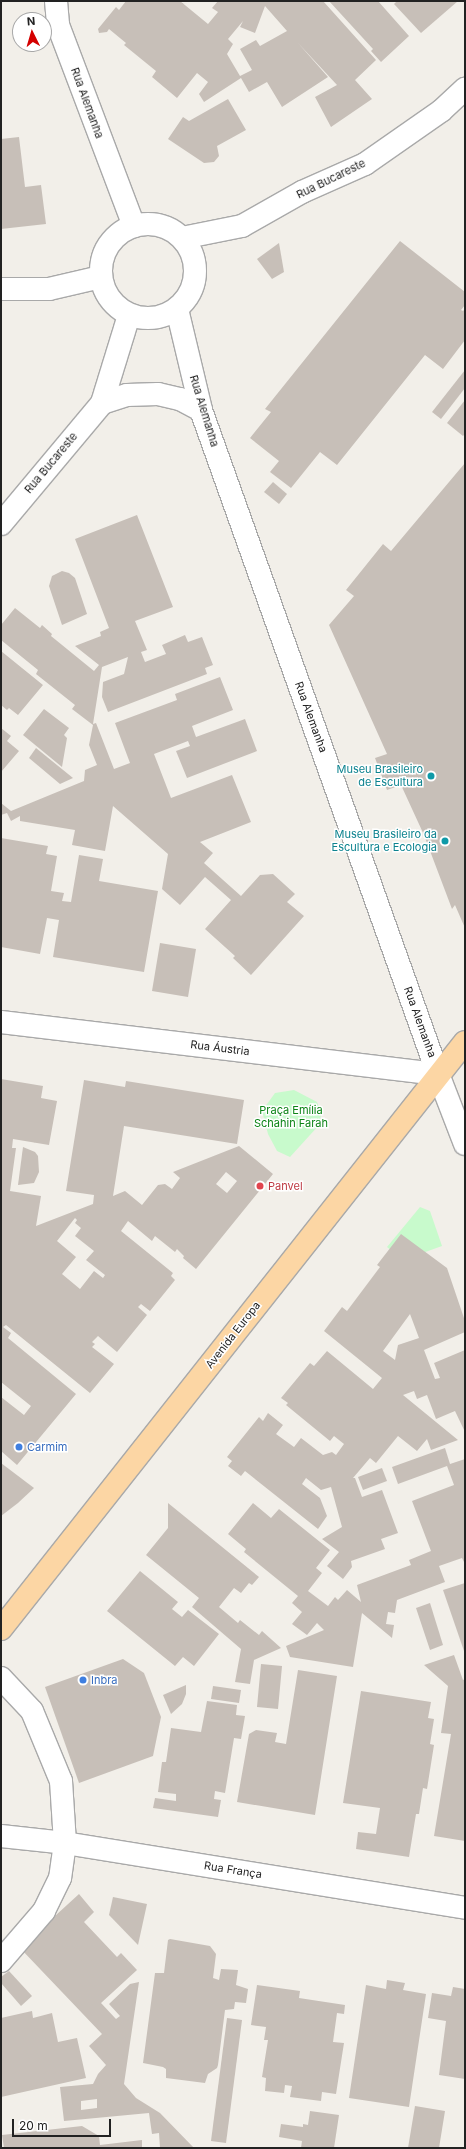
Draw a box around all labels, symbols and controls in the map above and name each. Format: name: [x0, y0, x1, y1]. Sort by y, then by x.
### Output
north arrow: [12, 12, 52, 52]
text: N: [26, 14, 36, 28]
street label: Rua Alemanha: [68, 66, 106, 140]
street label: Rua Bucareste: [294, 157, 368, 201]
street label: Rua Alemanha: [187, 373, 221, 449]
street label: Rua Bucareste: [22, 430, 80, 496]
street label: Rua Alemanha: [292, 680, 330, 754]
place label: Museu Brasileiro de Escultura: [336, 763, 423, 789]
marker: Museu Brasileiro de Escultura: [426, 771, 436, 781]
place label: Museu Brasileiro da Escultura e Ecologia: [332, 828, 437, 854]
marker: Museu Brasileiro da Escultura e Ecologia: [440, 836, 450, 846]
street label: Rua Alemanha: [401, 985, 439, 1059]
street label: Rua Áustria: [190, 1038, 250, 1058]
park label: Praça Emília Schahin Farah: [254, 1104, 328, 1130]
place label: Panvel: [268, 1179, 303, 1193]
marker: Panvel: [255, 1181, 265, 1191]
street label: Avenida Europa: [203, 1299, 263, 1371]
place label: Carmim: [27, 1440, 67, 1454]
marker: Carmim: [14, 1442, 24, 1452]
place label: Inbra: [91, 1673, 118, 1687]
marker: Inbra: [78, 1675, 88, 1685]
street label: Rua França: [203, 1859, 263, 1881]
scale bar: [14, 2111, 113, 2137]
text: 20 m: [19, 2118, 48, 2133]

